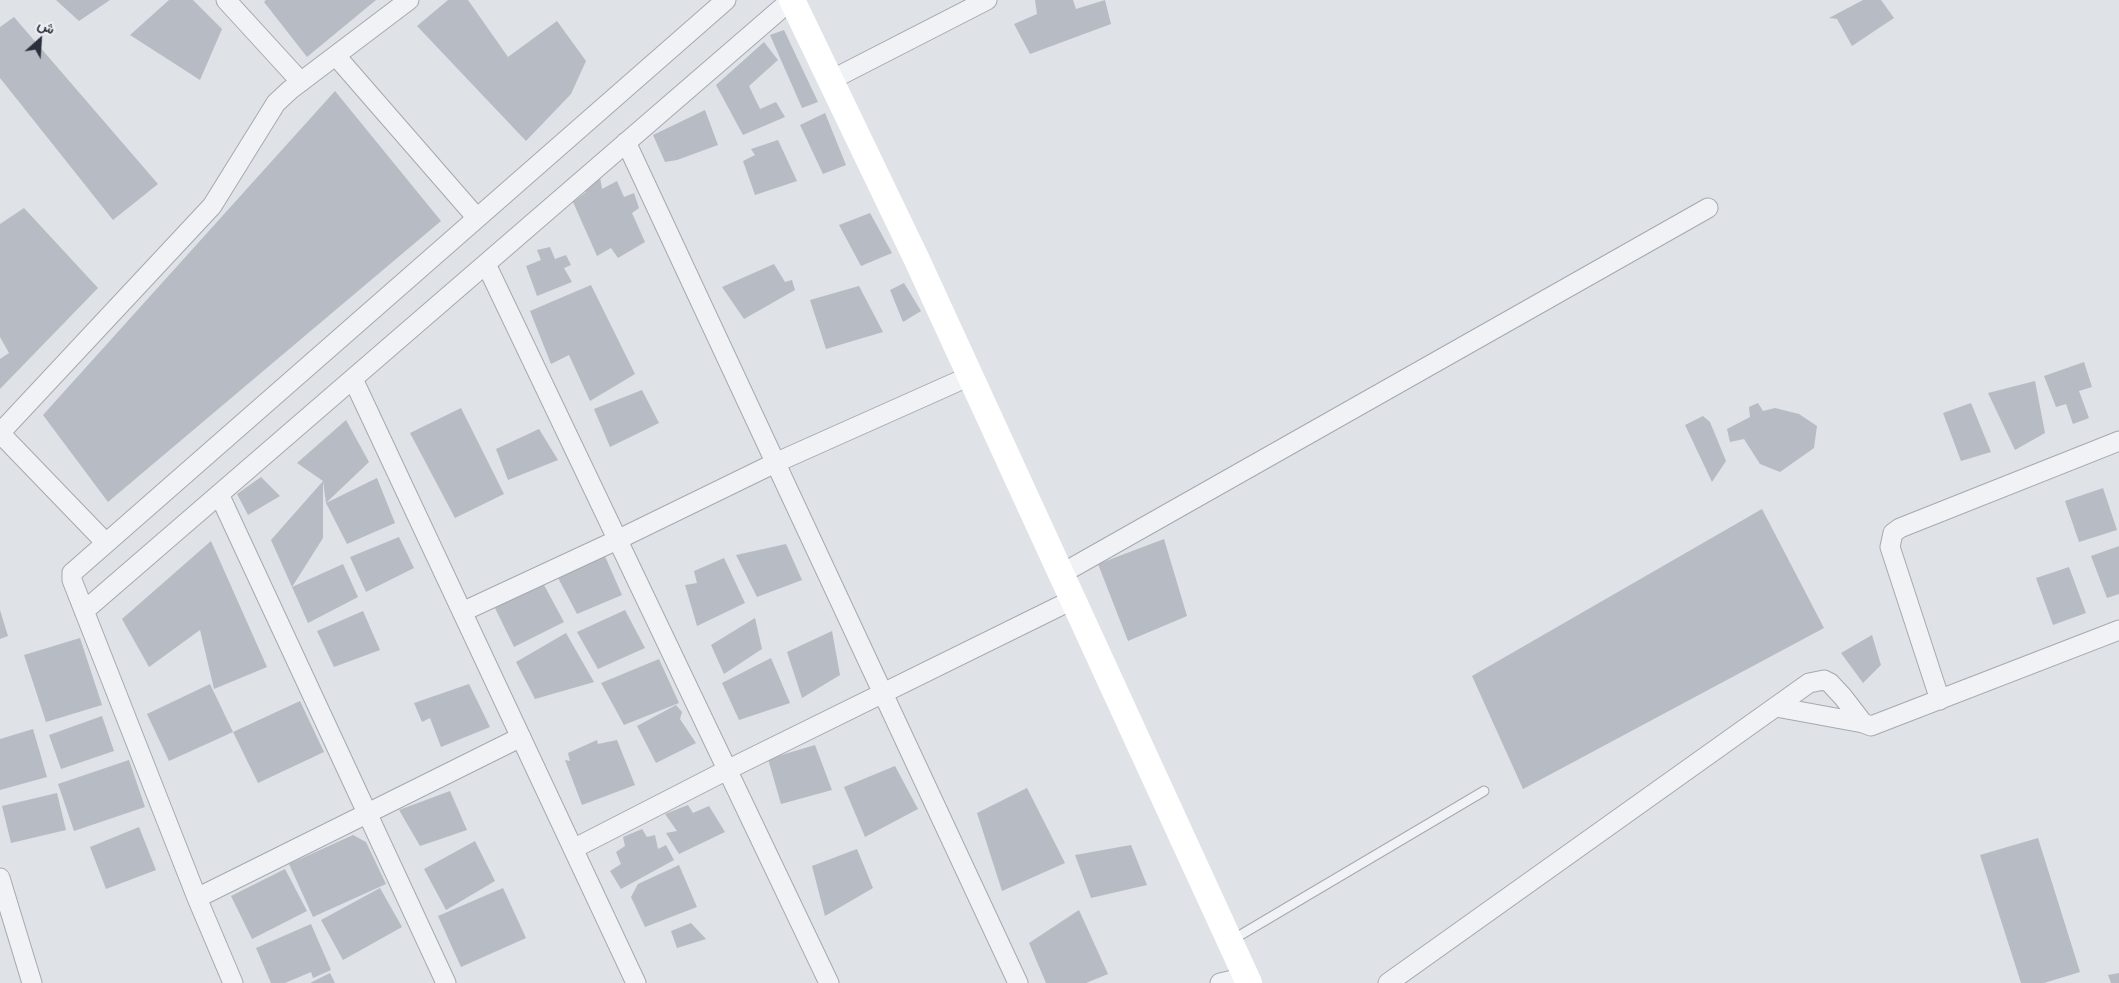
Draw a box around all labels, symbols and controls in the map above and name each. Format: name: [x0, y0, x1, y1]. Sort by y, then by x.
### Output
north arrow: [15, 15, 65, 65]
text: ش: [35, 15, 58, 37]

